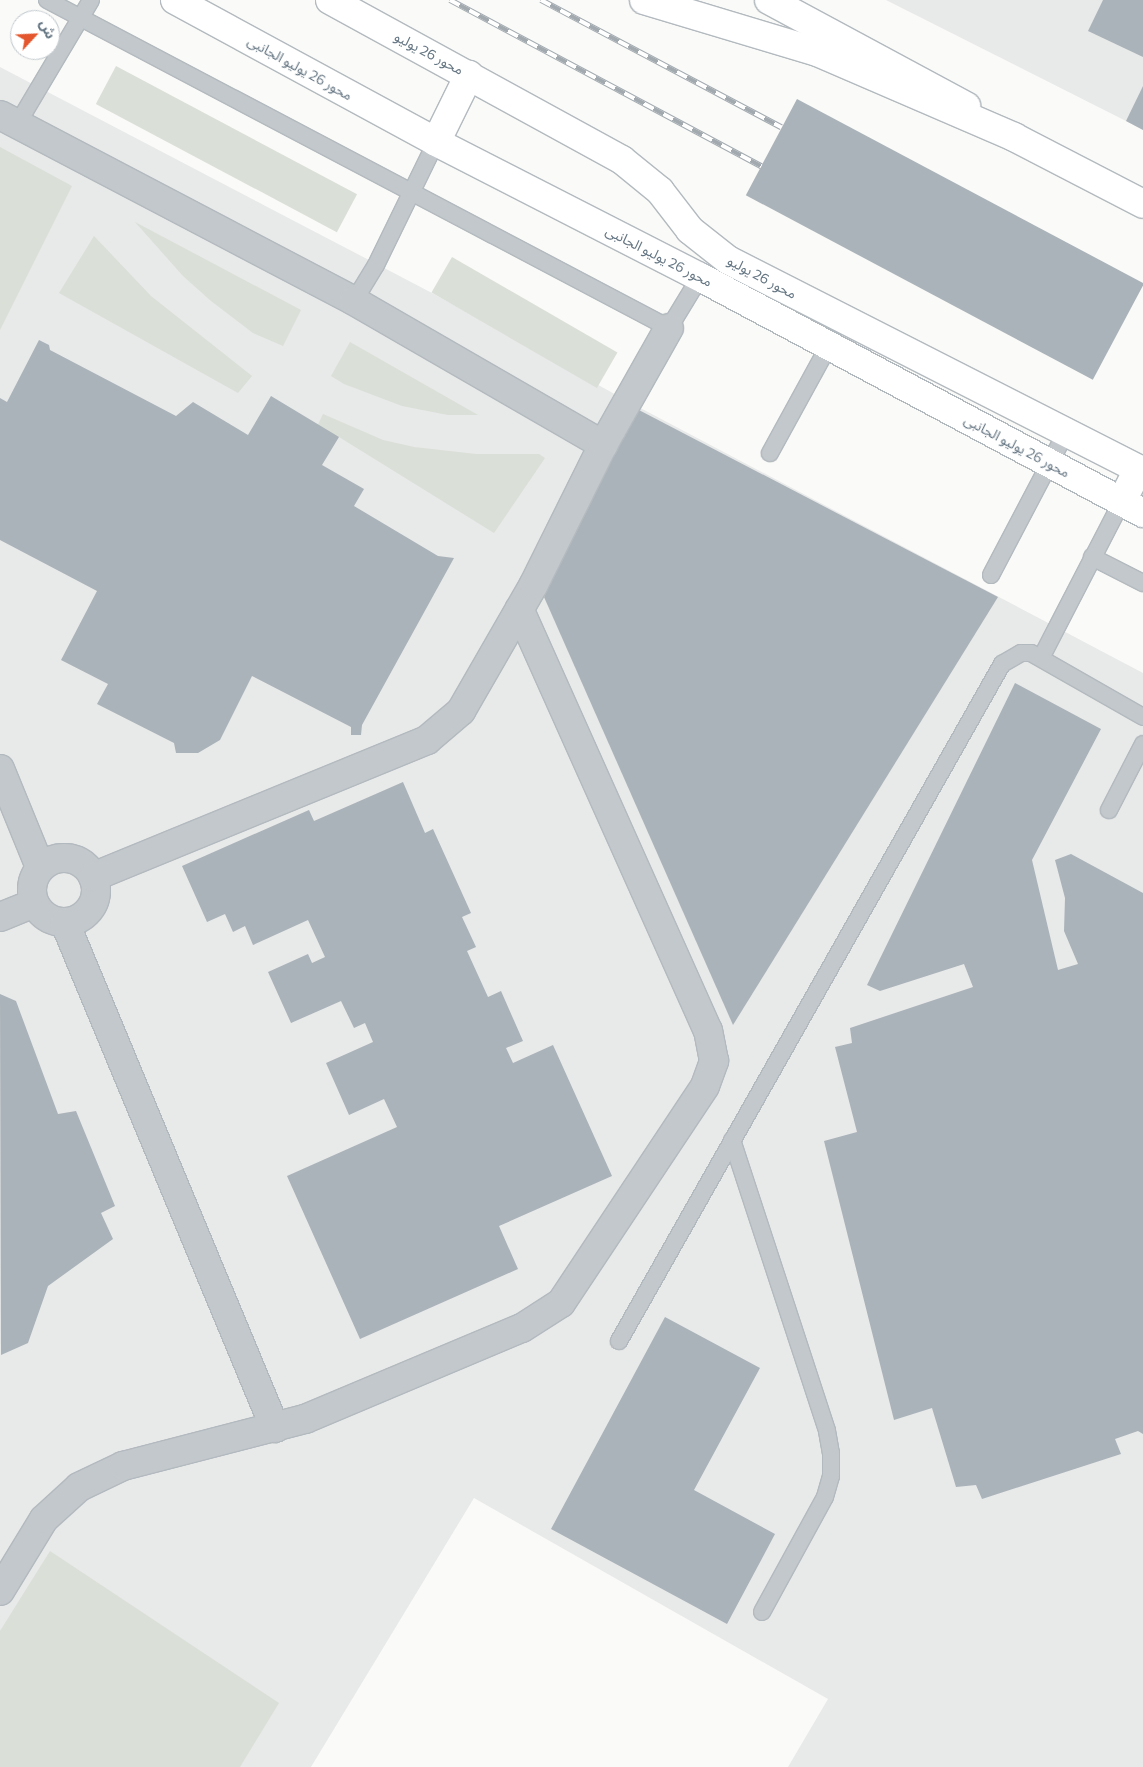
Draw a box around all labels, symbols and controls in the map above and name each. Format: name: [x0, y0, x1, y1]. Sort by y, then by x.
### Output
north arrow: [10, 10, 60, 60]
text: ش: [36, 17, 60, 41]
street label: محور 26 يوليو: [392, 28, 466, 78]
street label: محور 26 يوليو الجانبى: [245, 32, 355, 104]
street label: محور 26 يوليو الجانبى: [603, 222, 715, 290]
street label: محور 26 يوليو: [725, 252, 799, 302]
street label: محور 26 يوليو الجانبى: [961, 411, 1073, 481]

